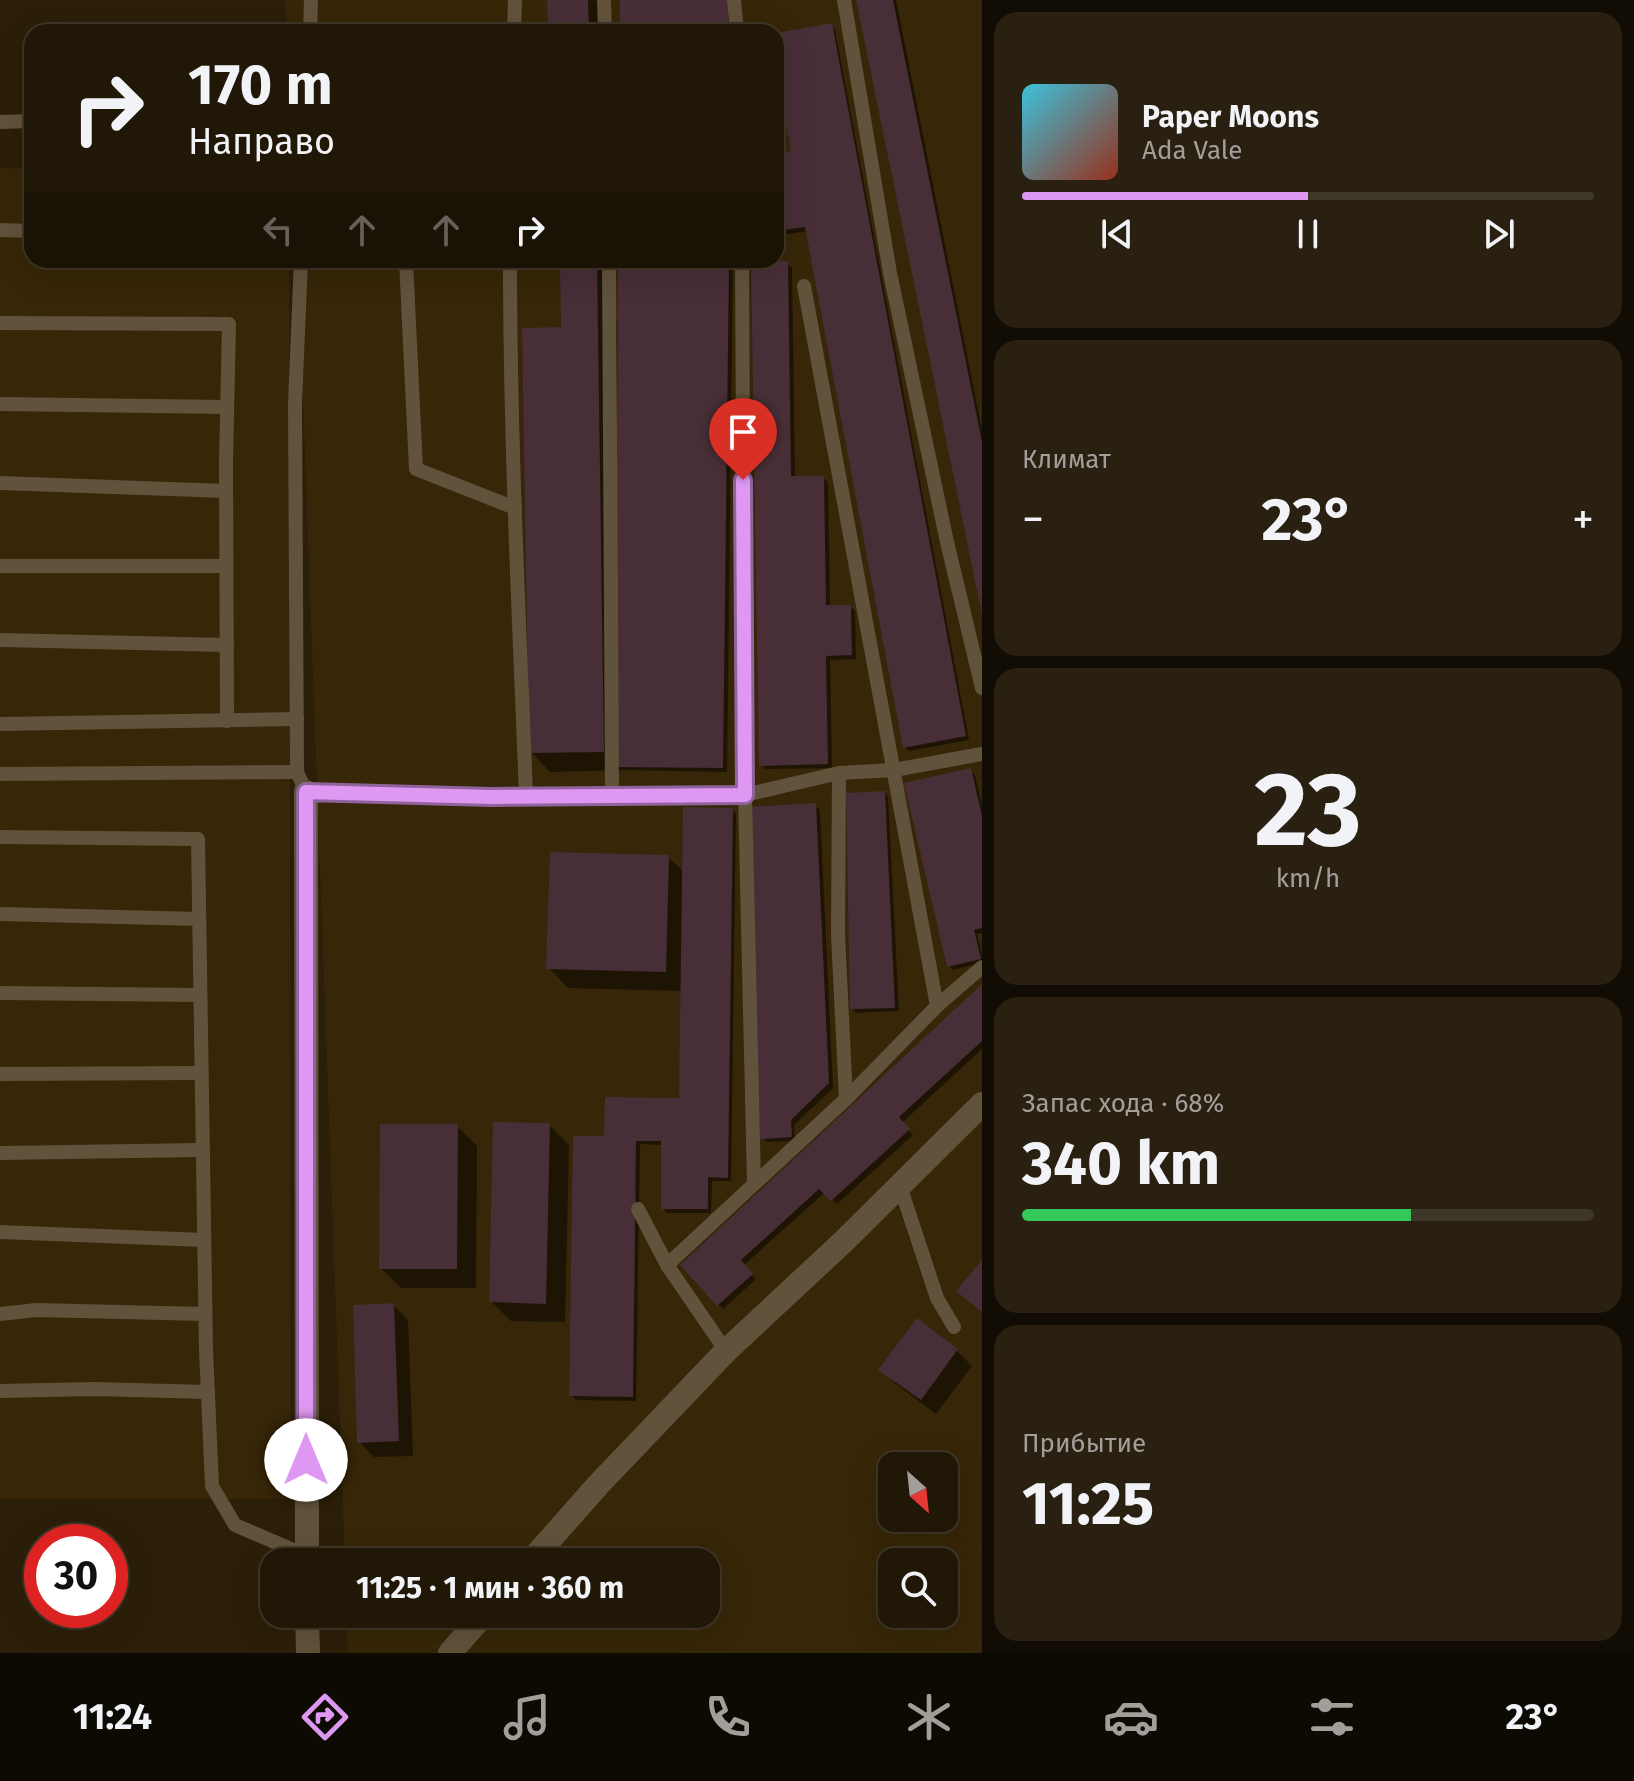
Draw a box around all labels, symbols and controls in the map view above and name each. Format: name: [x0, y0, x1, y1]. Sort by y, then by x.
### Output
text: 170 m: [188, 52, 333, 119]
icon: right: [56, 56, 160, 160]
text: Paper Moons: [1142, 99, 1319, 135]
text: Направо: [188, 120, 335, 164]
text: Ada Vale: [1142, 135, 1242, 166]
icon: left: [256, 208, 300, 252]
icon: ahead: [340, 208, 384, 252]
icon: ahead: [424, 208, 468, 252]
icon: right: [508, 208, 552, 252]
icon: previous: [1095, 212, 1139, 256]
icon: pause: [1286, 212, 1330, 256]
icon: next: [1477, 212, 1521, 256]
pin: [709, 398, 777, 480]
icon: arrive: [721, 410, 765, 454]
text: Климат: [1022, 444, 1111, 475]
text: 23°: [1261, 484, 1355, 556]
text: −: [1022, 493, 1044, 546]
text: +: [1572, 493, 1594, 546]
text: 23: [1254, 748, 1362, 873]
text: km/h: [1276, 863, 1340, 894]
text: Запас хода · 68%: [1022, 1088, 1224, 1119]
text: 340 km: [1022, 1128, 1220, 1200]
position arrow: [264, 1418, 348, 1502]
text: Прибытие: [1022, 1428, 1146, 1459]
north arrow: [878, 1452, 958, 1532]
map controls: [878, 1452, 958, 1628]
text: 11:25: [1022, 1468, 1154, 1540]
speed limit sign: 30: [24, 1524, 128, 1628]
button: search: [878, 1548, 958, 1628]
text: 11:25 · 1 мин · 360 m: [356, 1570, 624, 1606]
icon: directions: [297, 1689, 353, 1745]
icon: music: [499, 1689, 555, 1745]
icon: phone: [700, 1689, 756, 1745]
icon: climate: [901, 1689, 957, 1745]
icon: car: [1103, 1689, 1159, 1745]
icon: filters: [1304, 1689, 1360, 1745]
text: 11:24: [73, 1695, 152, 1739]
text: 23°: [1505, 1695, 1561, 1739]

